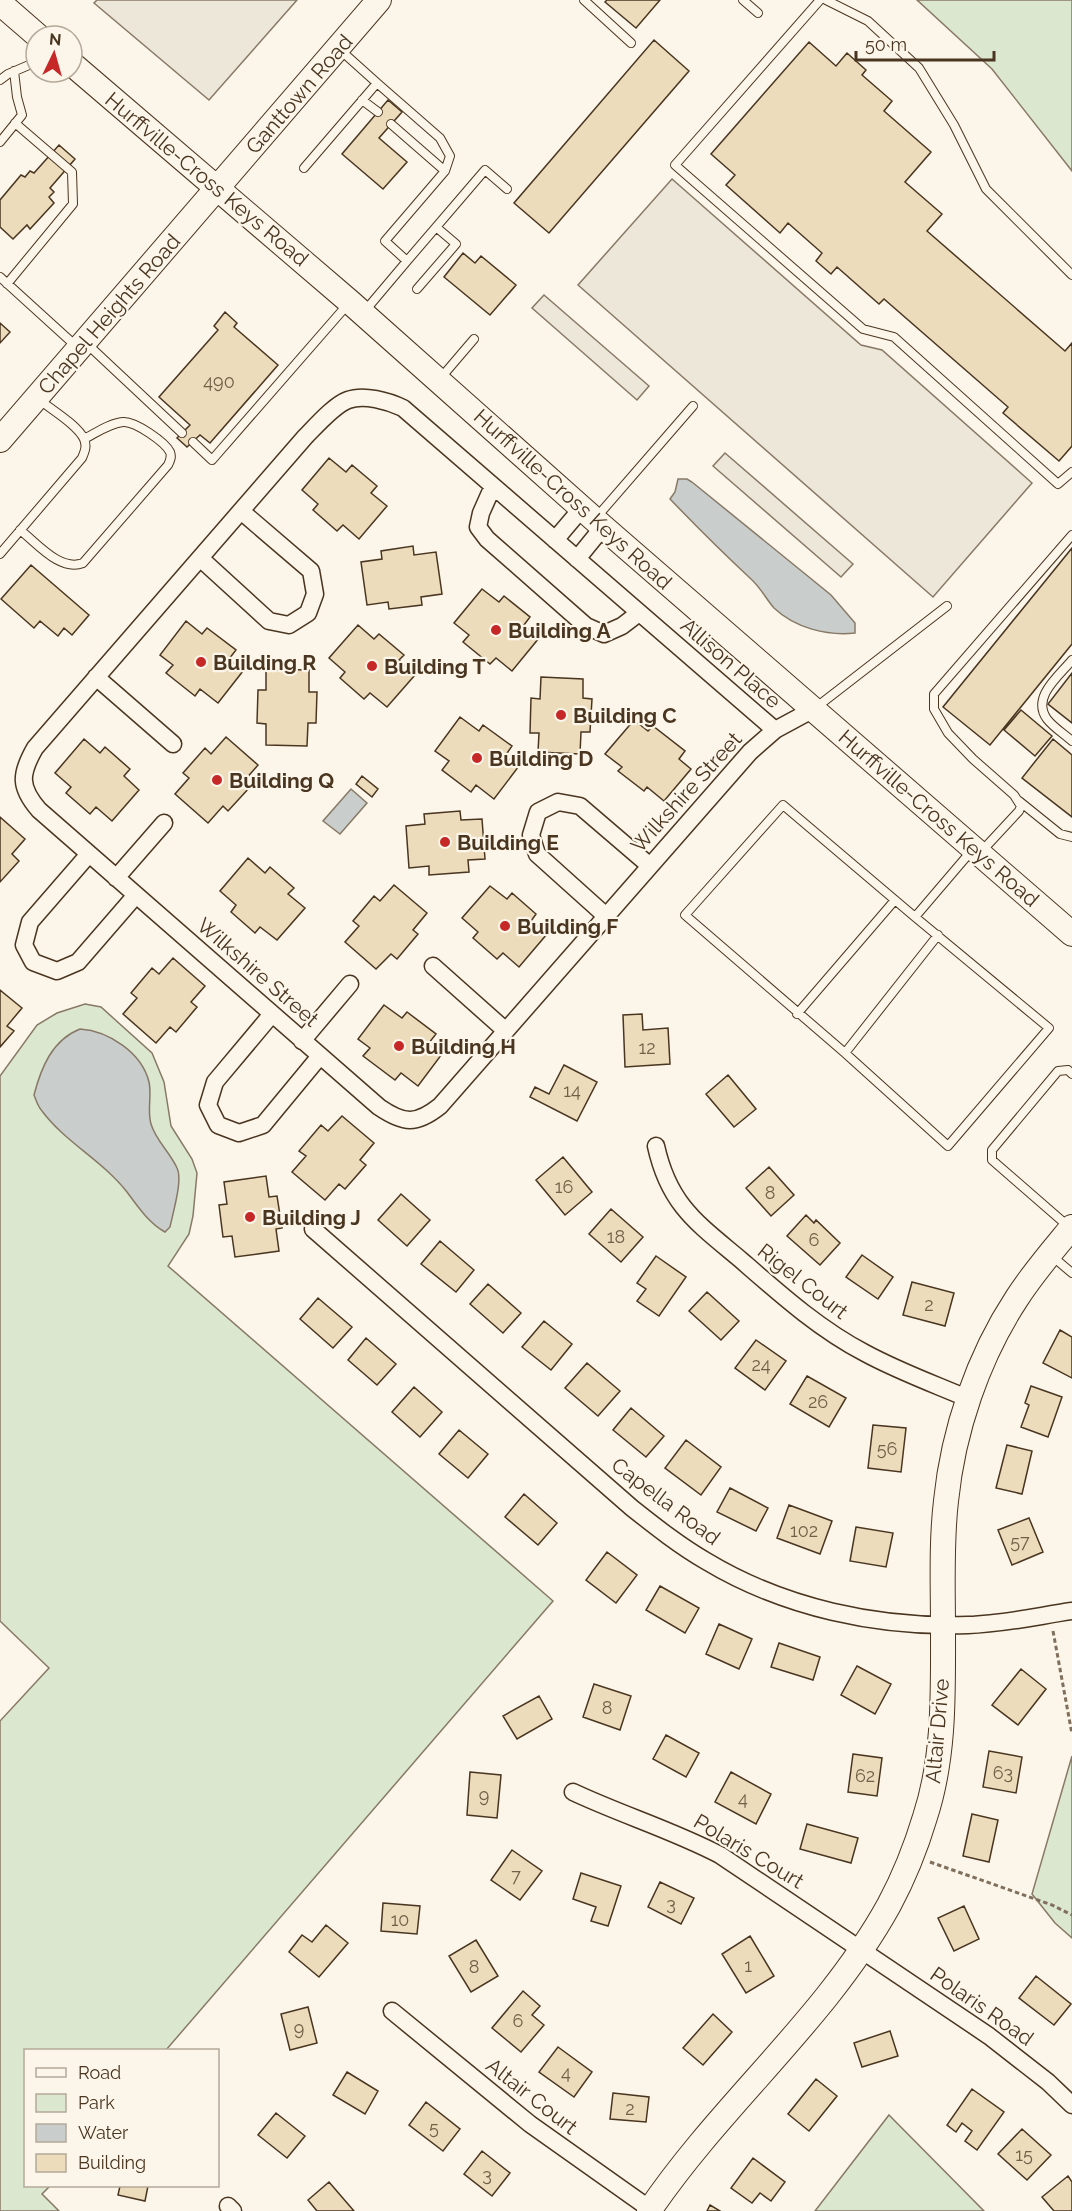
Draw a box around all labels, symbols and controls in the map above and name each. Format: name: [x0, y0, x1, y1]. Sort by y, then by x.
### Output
north arrow: [24, 24, 84, 84]
scale bar: [856, 24, 994, 62]
street label: Ganttown Road: [240, 29, 358, 159]
text: N: [48, 30, 62, 50]
text: 50 m: [865, 34, 907, 55]
street label: Hurffville-Cross Keys Road: [100, 87, 314, 271]
street label: Chapel Heights Road: [33, 229, 185, 399]
house number: 490: [203, 371, 235, 392]
street label: Hurffville-Cross Keys Road: [469, 404, 677, 594]
street label: Allison Place: [676, 613, 786, 713]
place label: Building A: [508, 618, 612, 643]
marker: Building A: [489, 623, 503, 637]
place label: Building R: [213, 650, 316, 675]
place label: Building T: [384, 654, 486, 679]
marker: Building R: [194, 655, 208, 669]
marker: Building T: [365, 659, 379, 673]
place label: Building C: [573, 703, 677, 728]
marker: Building C: [554, 708, 568, 722]
street label: Hurffville-Cross Keys Road: [834, 724, 1044, 912]
street label: Wilkshire Street: [625, 727, 747, 857]
place label: Building D: [489, 746, 593, 771]
marker: Building D: [470, 751, 484, 765]
place label: Building Q: [229, 768, 334, 793]
marker: Building Q: [210, 773, 224, 787]
place label: Building E: [457, 830, 559, 855]
marker: Building E: [438, 835, 452, 849]
street label: Wilkshire Street: [192, 912, 324, 1032]
place label: Building F: [517, 914, 618, 939]
marker: Building F: [498, 919, 512, 933]
place label: Building H: [411, 1034, 516, 1059]
house number: 12: [638, 1037, 656, 1058]
marker: Building H: [392, 1039, 406, 1053]
house number: 14: [563, 1080, 581, 1101]
house number: 16: [555, 1176, 573, 1197]
house number: 8: [765, 1182, 775, 1203]
place label: Building J: [262, 1205, 361, 1230]
marker: Building J: [243, 1210, 257, 1224]
house number: 18: [607, 1226, 625, 1247]
house number: 6: [809, 1229, 820, 1250]
street label: Rigel Court: [753, 1238, 853, 1324]
house number: 2: [924, 1294, 934, 1315]
house number: 24: [751, 1354, 771, 1375]
house number: 26: [808, 1391, 828, 1412]
house number: 56: [877, 1438, 897, 1459]
street label: Capella Road: [607, 1452, 725, 1550]
house number: 102: [790, 1520, 818, 1541]
house number: 57: [1010, 1531, 1030, 1552]
street label: Altair Drive: [920, 1677, 954, 1785]
house number: 8: [602, 1697, 612, 1718]
house number: 63: [993, 1762, 1013, 1783]
house number: 62: [855, 1765, 875, 1786]
house number: 9: [479, 1785, 489, 1806]
house number: 4: [738, 1788, 748, 1809]
street label: Polaris Court: [690, 1808, 808, 1894]
house number: 7: [511, 1865, 521, 1886]
house number: 3: [666, 1893, 676, 1914]
house number: 10: [391, 1909, 409, 1930]
house number: 1: [744, 1955, 752, 1976]
house number: 8: [469, 1956, 479, 1977]
street label: Polaris Road: [926, 1961, 1038, 2051]
house number: 6: [513, 2010, 524, 2031]
house number: 9: [294, 2018, 304, 2039]
legend: [24, 2049, 219, 2187]
street label: Altair Court: [481, 2053, 583, 2139]
text: Road: [78, 2062, 121, 2083]
house number: 4: [561, 2062, 571, 2083]
text: Park: [78, 2092, 115, 2113]
house number: 2: [625, 2098, 635, 2119]
house number: 5: [429, 2117, 439, 2138]
text: Water: [78, 2122, 129, 2143]
house number: 15: [1015, 2144, 1033, 2165]
text: Building: [78, 2152, 146, 2173]
house number: 3: [482, 2164, 492, 2185]

